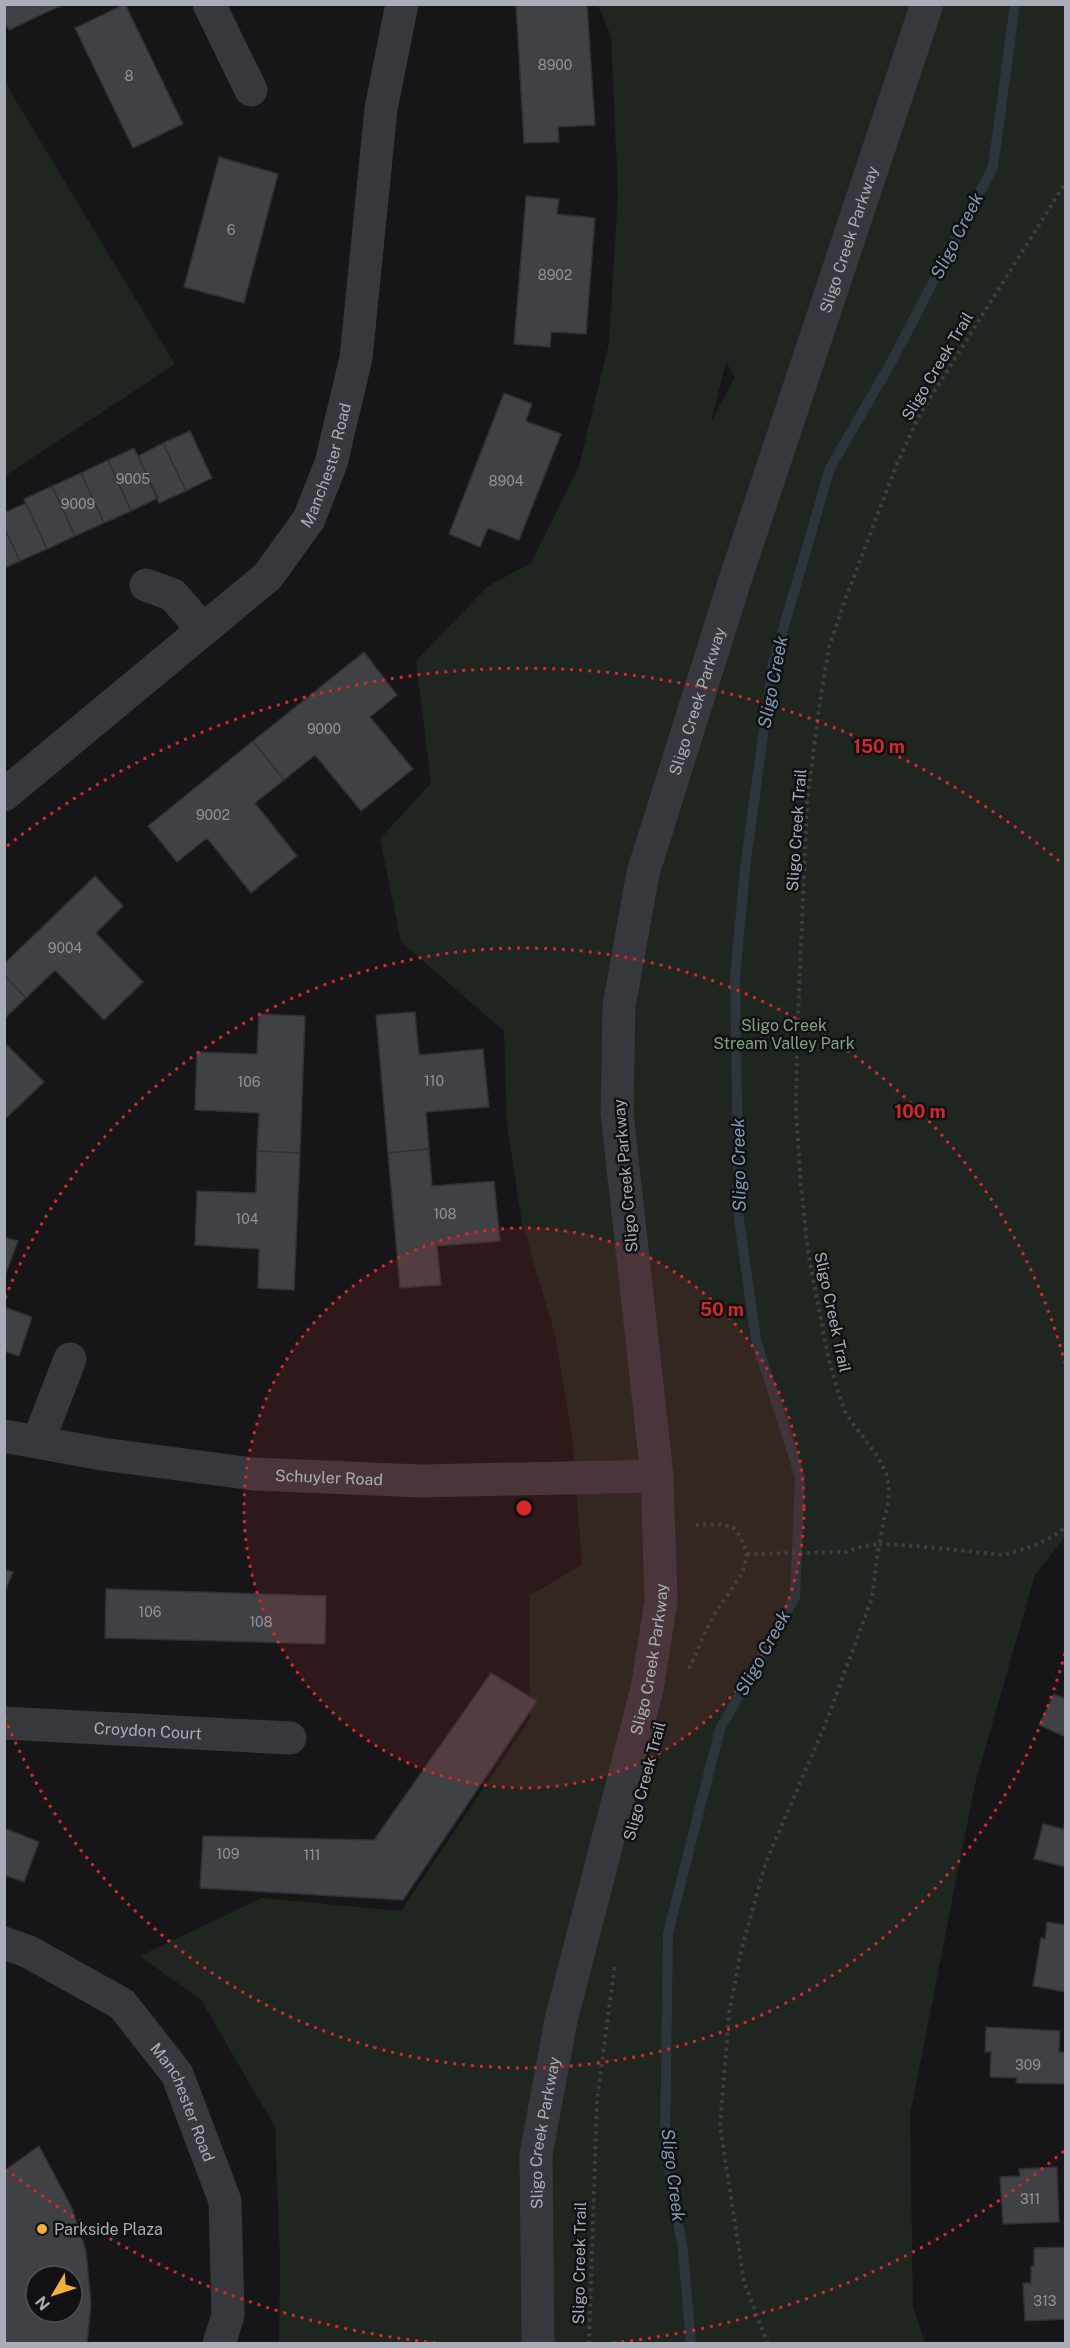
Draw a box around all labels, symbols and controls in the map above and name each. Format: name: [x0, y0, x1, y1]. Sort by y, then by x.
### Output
house number: 8900: [538, 57, 572, 73]
house number: 8: [124, 68, 134, 84]
street label: Sligo Creek Parkway: [816, 163, 883, 316]
water label: Sligo Creek: [926, 189, 987, 282]
house number: 6: [227, 222, 236, 238]
house number: 8902: [538, 267, 572, 283]
street label: Sligo Creek Trail: [898, 309, 977, 424]
street label: Manchester Road: [297, 401, 355, 532]
house number: 9005: [116, 471, 150, 487]
house number: 8904: [489, 473, 524, 489]
house number: 9009: [61, 496, 95, 512]
street label: Sligo Creek Parkway: [665, 625, 730, 778]
water label: Sligo Creek: [753, 634, 792, 730]
house number: 9000: [307, 721, 341, 737]
text: 150 m: [853, 736, 905, 757]
street label: Sligo Creek Trail: [783, 768, 810, 892]
house number: 9002: [196, 807, 230, 823]
house number: 9004: [48, 940, 82, 956]
park label: Sligo Creek Stream Valley Park: [713, 1016, 855, 1053]
house number: 110: [424, 1073, 444, 1089]
house number: 106: [238, 1074, 261, 1090]
street label: Sligo Creek Parkway: [609, 1098, 642, 1253]
text: 100 m: [894, 1101, 946, 1122]
water label: Sligo Creek: [727, 1118, 750, 1212]
house number: 108: [433, 1206, 457, 1222]
house number: 104: [235, 1211, 259, 1227]
street label: Sligo Creek Trail: [810, 1250, 855, 1374]
text: 50 m: [700, 1299, 744, 1320]
street label: Schuyler Road: [275, 1466, 383, 1489]
centre of rings: [514, 1498, 534, 1518]
street label: Sligo Creek Parkway: [626, 1583, 671, 1737]
house number: 106: [139, 1604, 162, 1620]
water label: Sligo Creek: [731, 1606, 795, 1699]
house number: 108: [249, 1614, 273, 1630]
street label: Croydon Court: [93, 1719, 202, 1743]
street label: Sligo Creek Trail: [619, 1719, 670, 1843]
house number: 109: [217, 1846, 240, 1862]
house number: 111: [303, 1847, 321, 1863]
street label: Manchester Road: [146, 2039, 218, 2164]
street label: Sligo Creek Parkway: [527, 2055, 564, 2209]
house number: 309: [1015, 2057, 1041, 2073]
water label: Sligo Creek: [657, 2127, 690, 2223]
house number: 311: [1020, 2191, 1040, 2207]
street label: Sligo Creek Trail: [569, 2201, 590, 2325]
place label: Parkside Plaza: [54, 2220, 163, 2239]
marker: Parkside Plaza: [35, 2222, 49, 2236]
north arrow: [24, 2264, 84, 2324]
text: N: [31, 2292, 54, 2314]
house number: 313: [1033, 2293, 1057, 2309]

